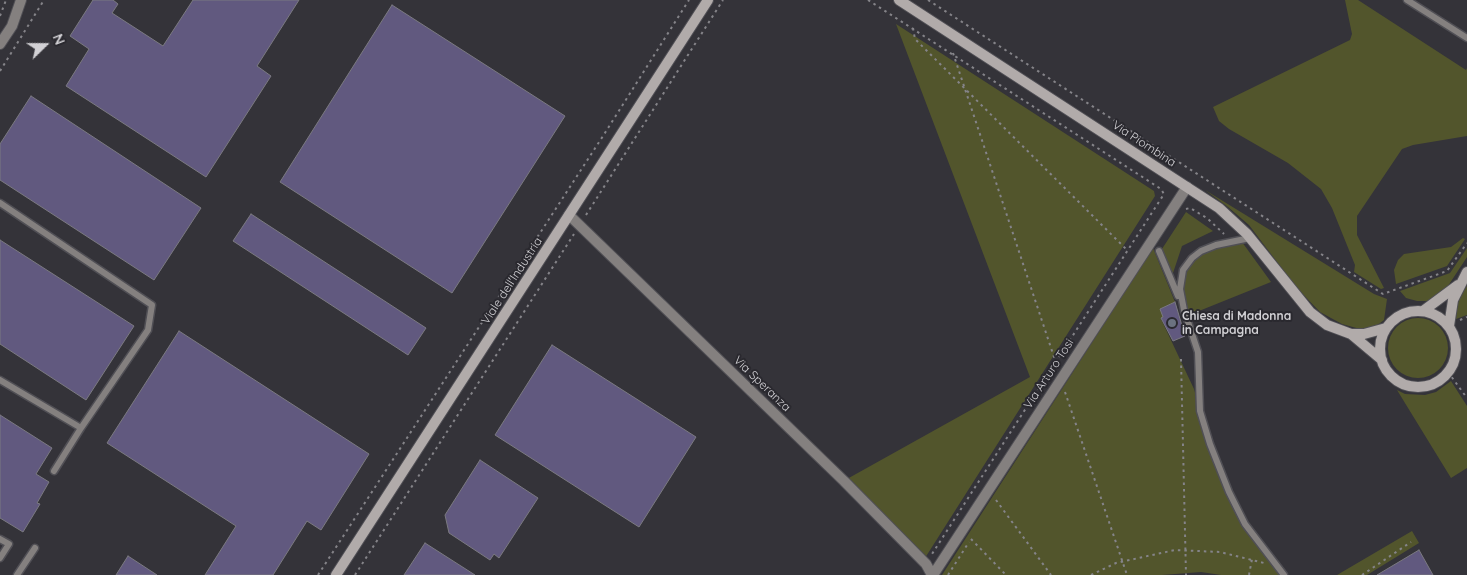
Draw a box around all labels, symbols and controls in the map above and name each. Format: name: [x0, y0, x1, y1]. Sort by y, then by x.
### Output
north arrow: [20, 20, 70, 70]
text: N: [49, 31, 69, 48]
street label: Via Piombina: [1109, 118, 1179, 170]
street label: Viale dell'Industria: [479, 235, 545, 327]
place label: Chiesa di Madonna in Campagna: [1182, 309, 1291, 337]
marker: Chiesa di Madonna in Campagna: [1166, 317, 1178, 329]
street label: Via Arturo Tosi: [1021, 336, 1077, 412]
street label: Via Speranza: [731, 353, 793, 415]

